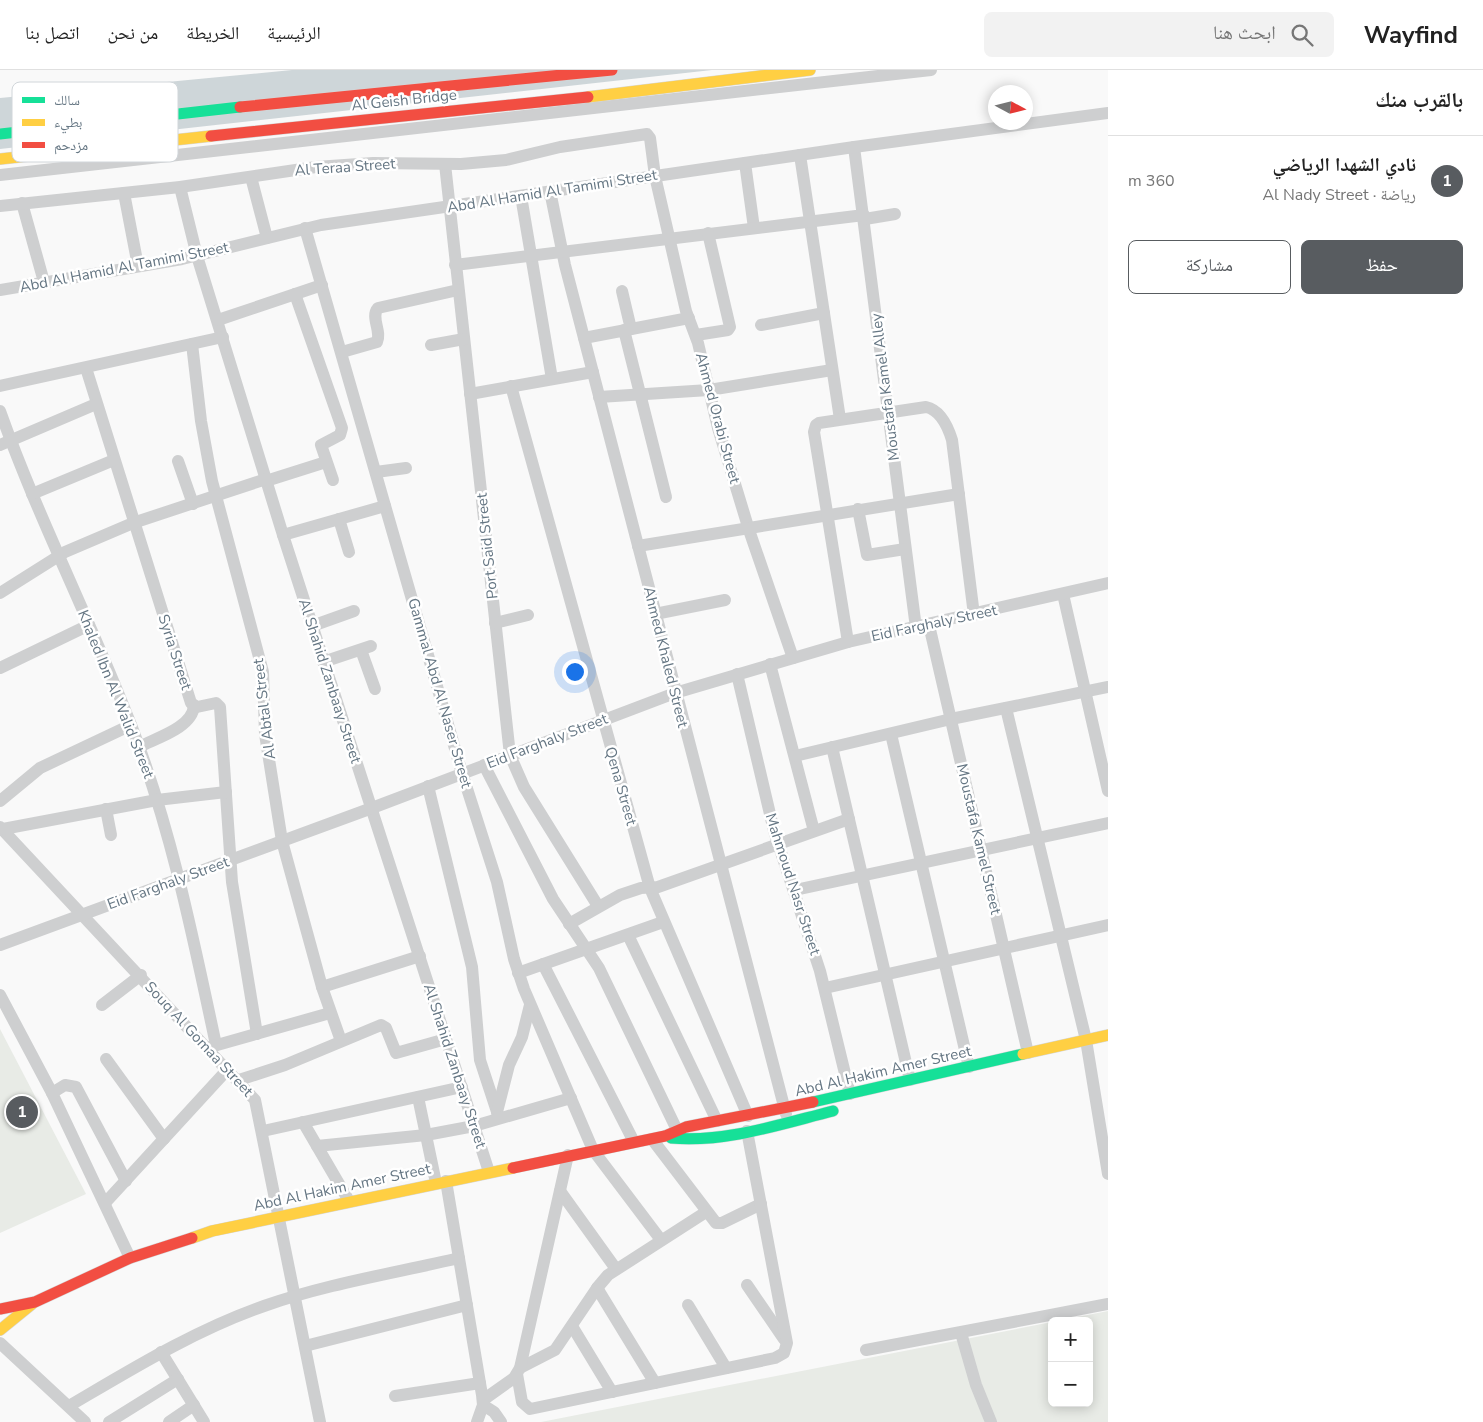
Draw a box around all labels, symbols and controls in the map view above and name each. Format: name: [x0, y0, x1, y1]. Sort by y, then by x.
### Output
search box: [984, 12, 1334, 57]
text: Wayfind: [1364, 19, 1458, 51]
text: ابحث هنا: [1213, 20, 1276, 46]
text: اتصل بنا: [25, 21, 80, 45]
text: من نحن: [108, 21, 158, 45]
text: الخريطة: [186, 21, 239, 45]
text: الرئيسية: [267, 21, 321, 45]
icon: search: [1288, 21, 1316, 49]
legend: [12, 82, 178, 162]
street label: Al Geish Bridge: [350, 85, 458, 115]
north arrow: [988, 85, 1033, 130]
text: بالقرب منك: [1375, 86, 1463, 114]
text: سالك: [54, 91, 80, 110]
text: بطيء: [54, 113, 83, 134]
text: مزدحم: [54, 136, 88, 155]
text: نادي الشهدا الرياضي: [1273, 152, 1416, 178]
street label: Al Teraa Street: [294, 153, 397, 181]
street label: Abd Al Hamid Al Tamimi Street: [446, 164, 659, 217]
text: 360 m: [1128, 170, 1175, 192]
text: 1: [1442, 170, 1452, 192]
text: رياضة · Al Nady Street: [1262, 184, 1416, 206]
street label: Abd Al Hamid Al Tamimi Street: [18, 237, 231, 297]
button: مشاركة: [1128, 240, 1291, 294]
button: حفظ: [1301, 240, 1463, 294]
street label: Moustafa Kamel Alley: [866, 312, 904, 462]
street label: Ahmed Orabi Street: [691, 350, 745, 486]
street label: Port Said Street: [471, 491, 503, 600]
street label: Ahmed Khaled Street: [639, 584, 693, 730]
street label: Al Shahid Zanbaay Street: [294, 596, 366, 766]
street label: Gammal Abd Al Naser Street: [403, 596, 477, 791]
street label: Eid Farghaly Street: [869, 600, 999, 646]
street label: Khaled Ibn Al Walid Street: [73, 607, 159, 782]
street label: Syria Street: [153, 612, 197, 693]
street label: Al Abtal Street: [248, 657, 280, 760]
your location: [562, 659, 588, 685]
street label: Eid Farghaly Street: [484, 708, 611, 773]
street label: Qena Street: [600, 744, 642, 828]
street label: Moustafa Kamel Street: [952, 762, 1006, 917]
street label: Mahmoud Nasr Street: [761, 811, 826, 958]
street label: Eid Farghaly Street: [104, 851, 232, 914]
street label: Souq Al Gomaa Street: [140, 977, 258, 1101]
street label: Al Shahid Zanbaay Street: [419, 981, 491, 1151]
street label: Abd Al Hakim Amer Street: [793, 1041, 974, 1101]
pin: 1: [6, 1093, 38, 1131]
street label: Abd Al Hakim Amer Street: [252, 1158, 433, 1216]
map controls: [1048, 1317, 1093, 1407]
button: +: [1048, 1317, 1093, 1362]
button: −: [1048, 1362, 1093, 1407]

